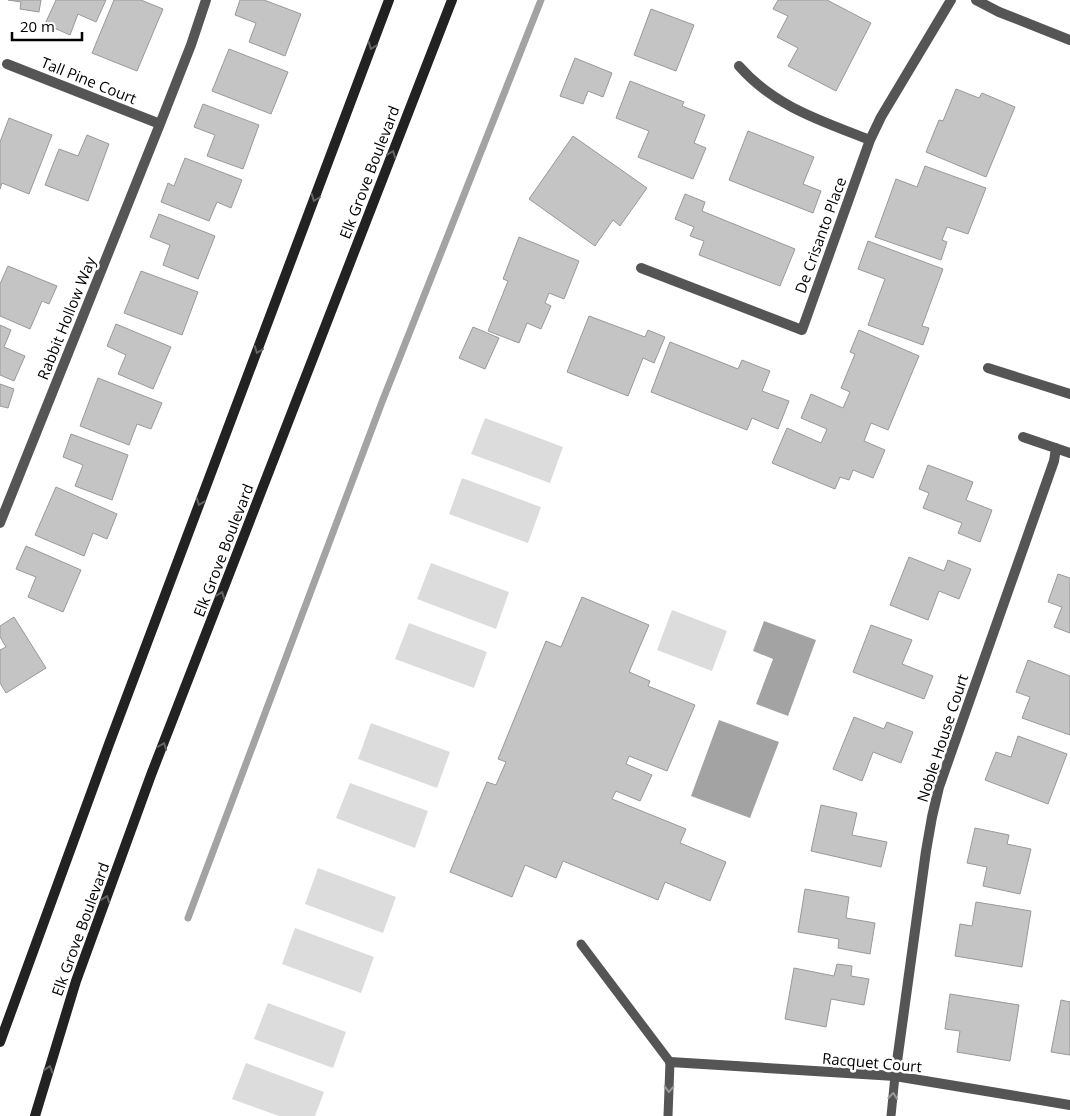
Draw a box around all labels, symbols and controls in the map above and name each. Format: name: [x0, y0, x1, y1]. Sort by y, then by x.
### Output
scale bar: [12, 10, 82, 42]
text: 20 m: [20, 16, 55, 36]
one-way arrow: [368, 41, 378, 49]
street label: Tall Pine Court: [38, 52, 140, 108]
street label: Elk Grove Boulevard: [334, 103, 404, 241]
one-way arrow: [386, 151, 396, 159]
street label: De Crisanto Place: [790, 174, 850, 296]
one-way arrow: [311, 193, 321, 201]
street label: Rabbit Hollow Way: [32, 253, 100, 382]
one-way arrow: [253, 345, 264, 354]
street label: Elk Grove Boulevard: [188, 481, 258, 619]
one-way arrow: [196, 497, 206, 506]
one-way arrow: [215, 591, 226, 600]
street label: Noble House Court: [912, 671, 972, 805]
one-way arrow: [157, 742, 167, 751]
street label: Elk Grove Boulevard: [46, 859, 114, 999]
one-way arrow: [100, 895, 110, 903]
street label: Racquet Court: [821, 1048, 923, 1076]
one-way arrow: [44, 1066, 54, 1074]
one-way arrow: [664, 1085, 675, 1093]
one-way arrow: [887, 1092, 898, 1100]

